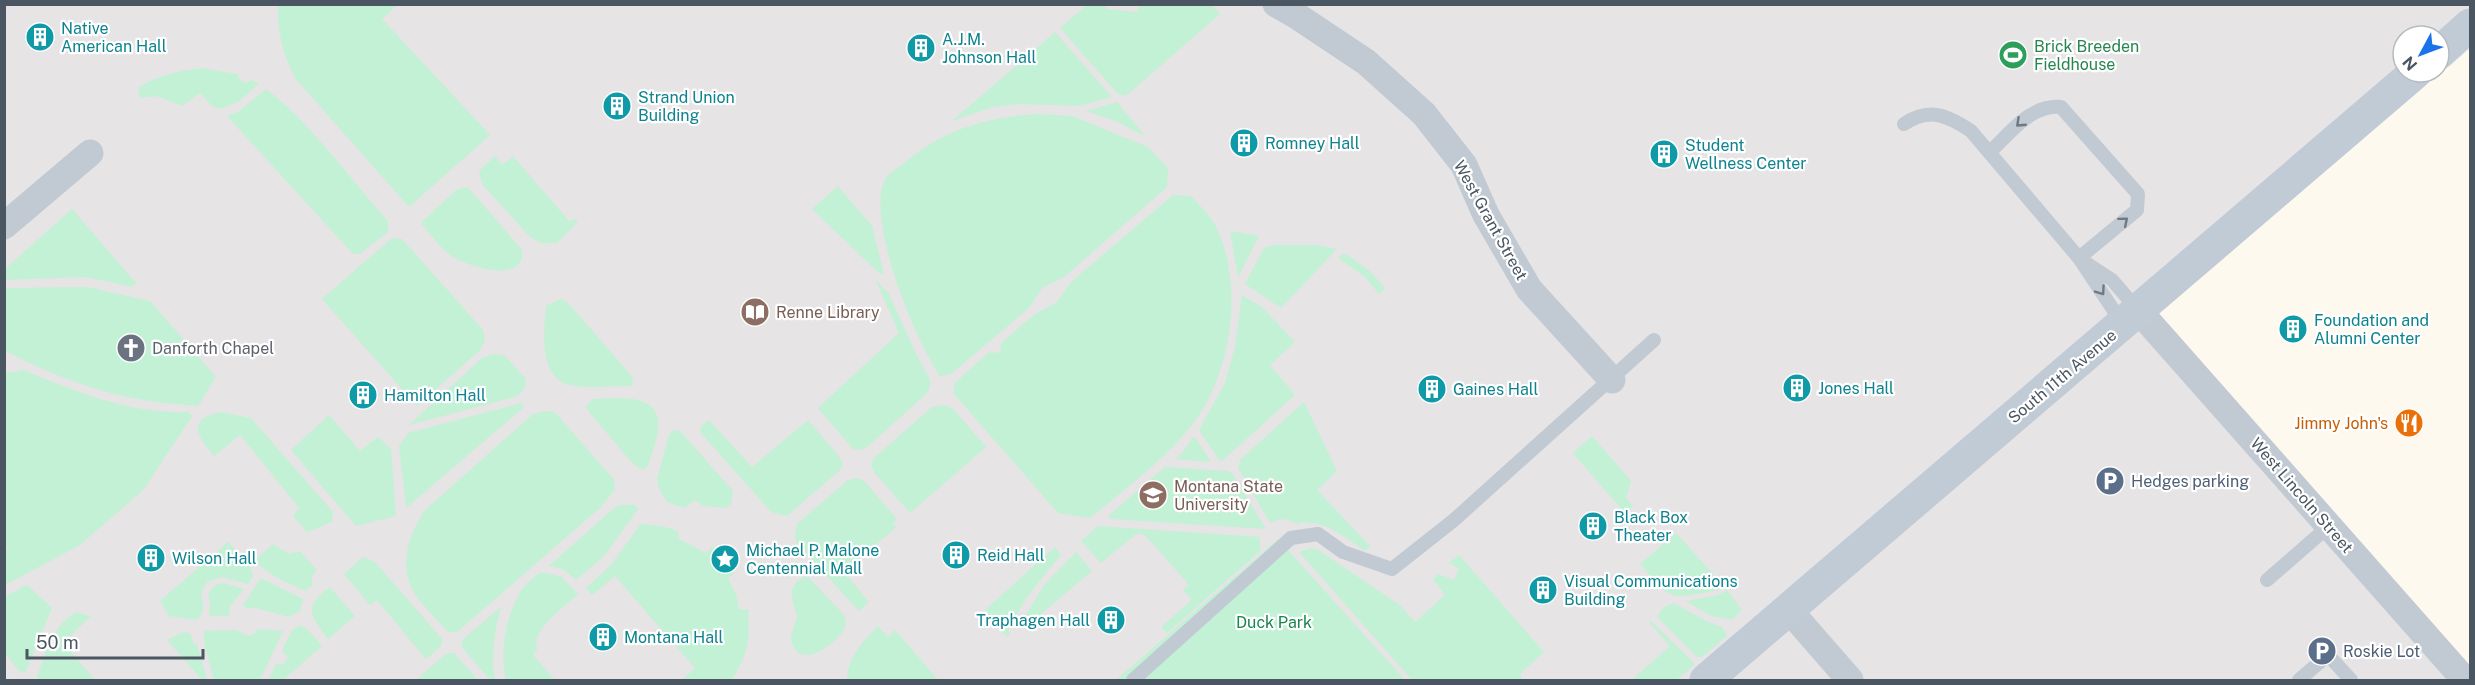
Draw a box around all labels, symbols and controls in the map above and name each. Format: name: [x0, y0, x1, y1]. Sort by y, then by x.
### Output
place label: Native American Hall: [61, 19, 167, 56]
building icon: Native American Hall: [24, 21, 56, 53]
north arrow: [2391, 24, 2451, 84]
place label: A.J.M. Johnson Hall: [942, 30, 1037, 67]
building icon: A.J.M. Johnson Hall: [905, 32, 937, 64]
place label: Brick Breeden Fieldhouse: [2034, 37, 2139, 74]
sports icon: Brick Breeden Fieldhouse: [1997, 39, 2029, 71]
text: N: [2399, 53, 2421, 74]
place label: Strand Union Building: [638, 88, 735, 125]
building icon: Strand Union Building: [601, 90, 633, 122]
one-way arrow: [2017, 116, 2028, 127]
building icon: Romney Hall: [1228, 127, 1260, 159]
place label: Romney Hall: [1265, 134, 1360, 153]
place label: Student Wellness Center: [1685, 136, 1806, 173]
building icon: Student Wellness Center: [1648, 138, 1680, 170]
street label: West Grant Street: [1450, 157, 1531, 283]
one-way arrow: [2117, 217, 2128, 228]
one-way arrow: [2094, 285, 2105, 296]
library icon: Renne Library: [739, 296, 771, 328]
place label: Renne Library: [776, 303, 880, 322]
place label: Foundation and Alumni Center: [2314, 311, 2429, 348]
building icon: Foundation and Alumni Center: [2277, 313, 2309, 345]
street label: South 11th Avenue: [2004, 325, 2120, 427]
church icon: Danforth Chapel: [115, 332, 147, 364]
place label: Danforth Chapel: [152, 339, 274, 358]
building icon: Jones Hall: [1781, 372, 1813, 404]
building icon: Gaines Hall: [1416, 373, 1448, 405]
building icon: Hamilton Hall: [347, 379, 379, 411]
place label: Jones Hall: [1818, 379, 1894, 398]
place label: Gaines Hall: [1453, 380, 1538, 399]
place label: Hamilton Hall: [384, 386, 486, 405]
restaurant icon: Jimmy John's: [2393, 407, 2425, 439]
place label: Jimmy John's: [2294, 414, 2388, 433]
street label: West Lincoln Street: [2246, 434, 2357, 557]
parking icon: Hedges parking: [2094, 465, 2126, 497]
place label: Hedges parking: [2131, 472, 2249, 491]
place label: Montana State University: [1174, 477, 1283, 514]
school or university icon: Montana State University: [1137, 479, 1169, 511]
place label: Black Box Theater: [1614, 508, 1688, 545]
building icon: Black Box Theater: [1577, 510, 1609, 542]
building icon: Reid Hall: [940, 539, 972, 571]
place label: Michael P. Malone Centennial Mall: [746, 541, 879, 578]
building icon: Wilson Hall: [135, 542, 167, 574]
place icon: Michael P. Malone Centennial Mall: [709, 543, 741, 575]
place label: Reid Hall: [977, 546, 1045, 565]
place label: Wilson Hall: [172, 549, 257, 568]
place label: Visual Communications Building: [1564, 572, 1738, 609]
building icon: Visual Communications Building: [1527, 574, 1559, 606]
building icon: Traphagen Hall: [1095, 604, 1127, 636]
place label: Traphagen Hall: [976, 611, 1090, 630]
park label: Duck Park: [1236, 613, 1312, 632]
building icon: Montana Hall: [587, 621, 619, 653]
scale bar: [27, 622, 202, 660]
place label: Montana Hall: [624, 628, 724, 647]
text: 50 m: [36, 632, 79, 653]
parking icon: Roskie Lot: [2306, 635, 2338, 667]
place label: Roskie Lot: [2343, 642, 2420, 661]

